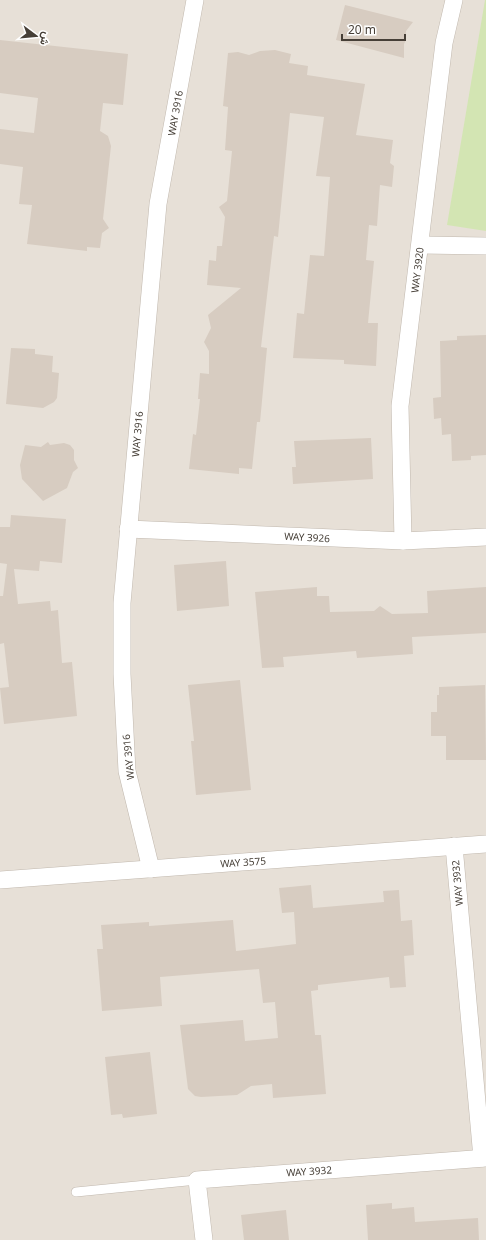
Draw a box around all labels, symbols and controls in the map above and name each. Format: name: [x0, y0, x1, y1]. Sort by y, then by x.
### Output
north arrow: [16, 16, 56, 56]
scale bar: [342, 16, 405, 42]
text: 20 m: [348, 21, 376, 38]
text: ش: [37, 30, 55, 47]
street label: WAY 3916: [164, 89, 186, 137]
street label: WAY 3920: [407, 246, 427, 294]
street label: WAY 3916: [128, 410, 146, 457]
street label: WAY 3926: [284, 529, 331, 545]
street label: WAY 3916: [119, 733, 137, 781]
street label: WAY 3575: [220, 853, 267, 871]
street label: WAY 3932: [448, 859, 466, 906]
street label: WAY 3932: [286, 1162, 333, 1180]

